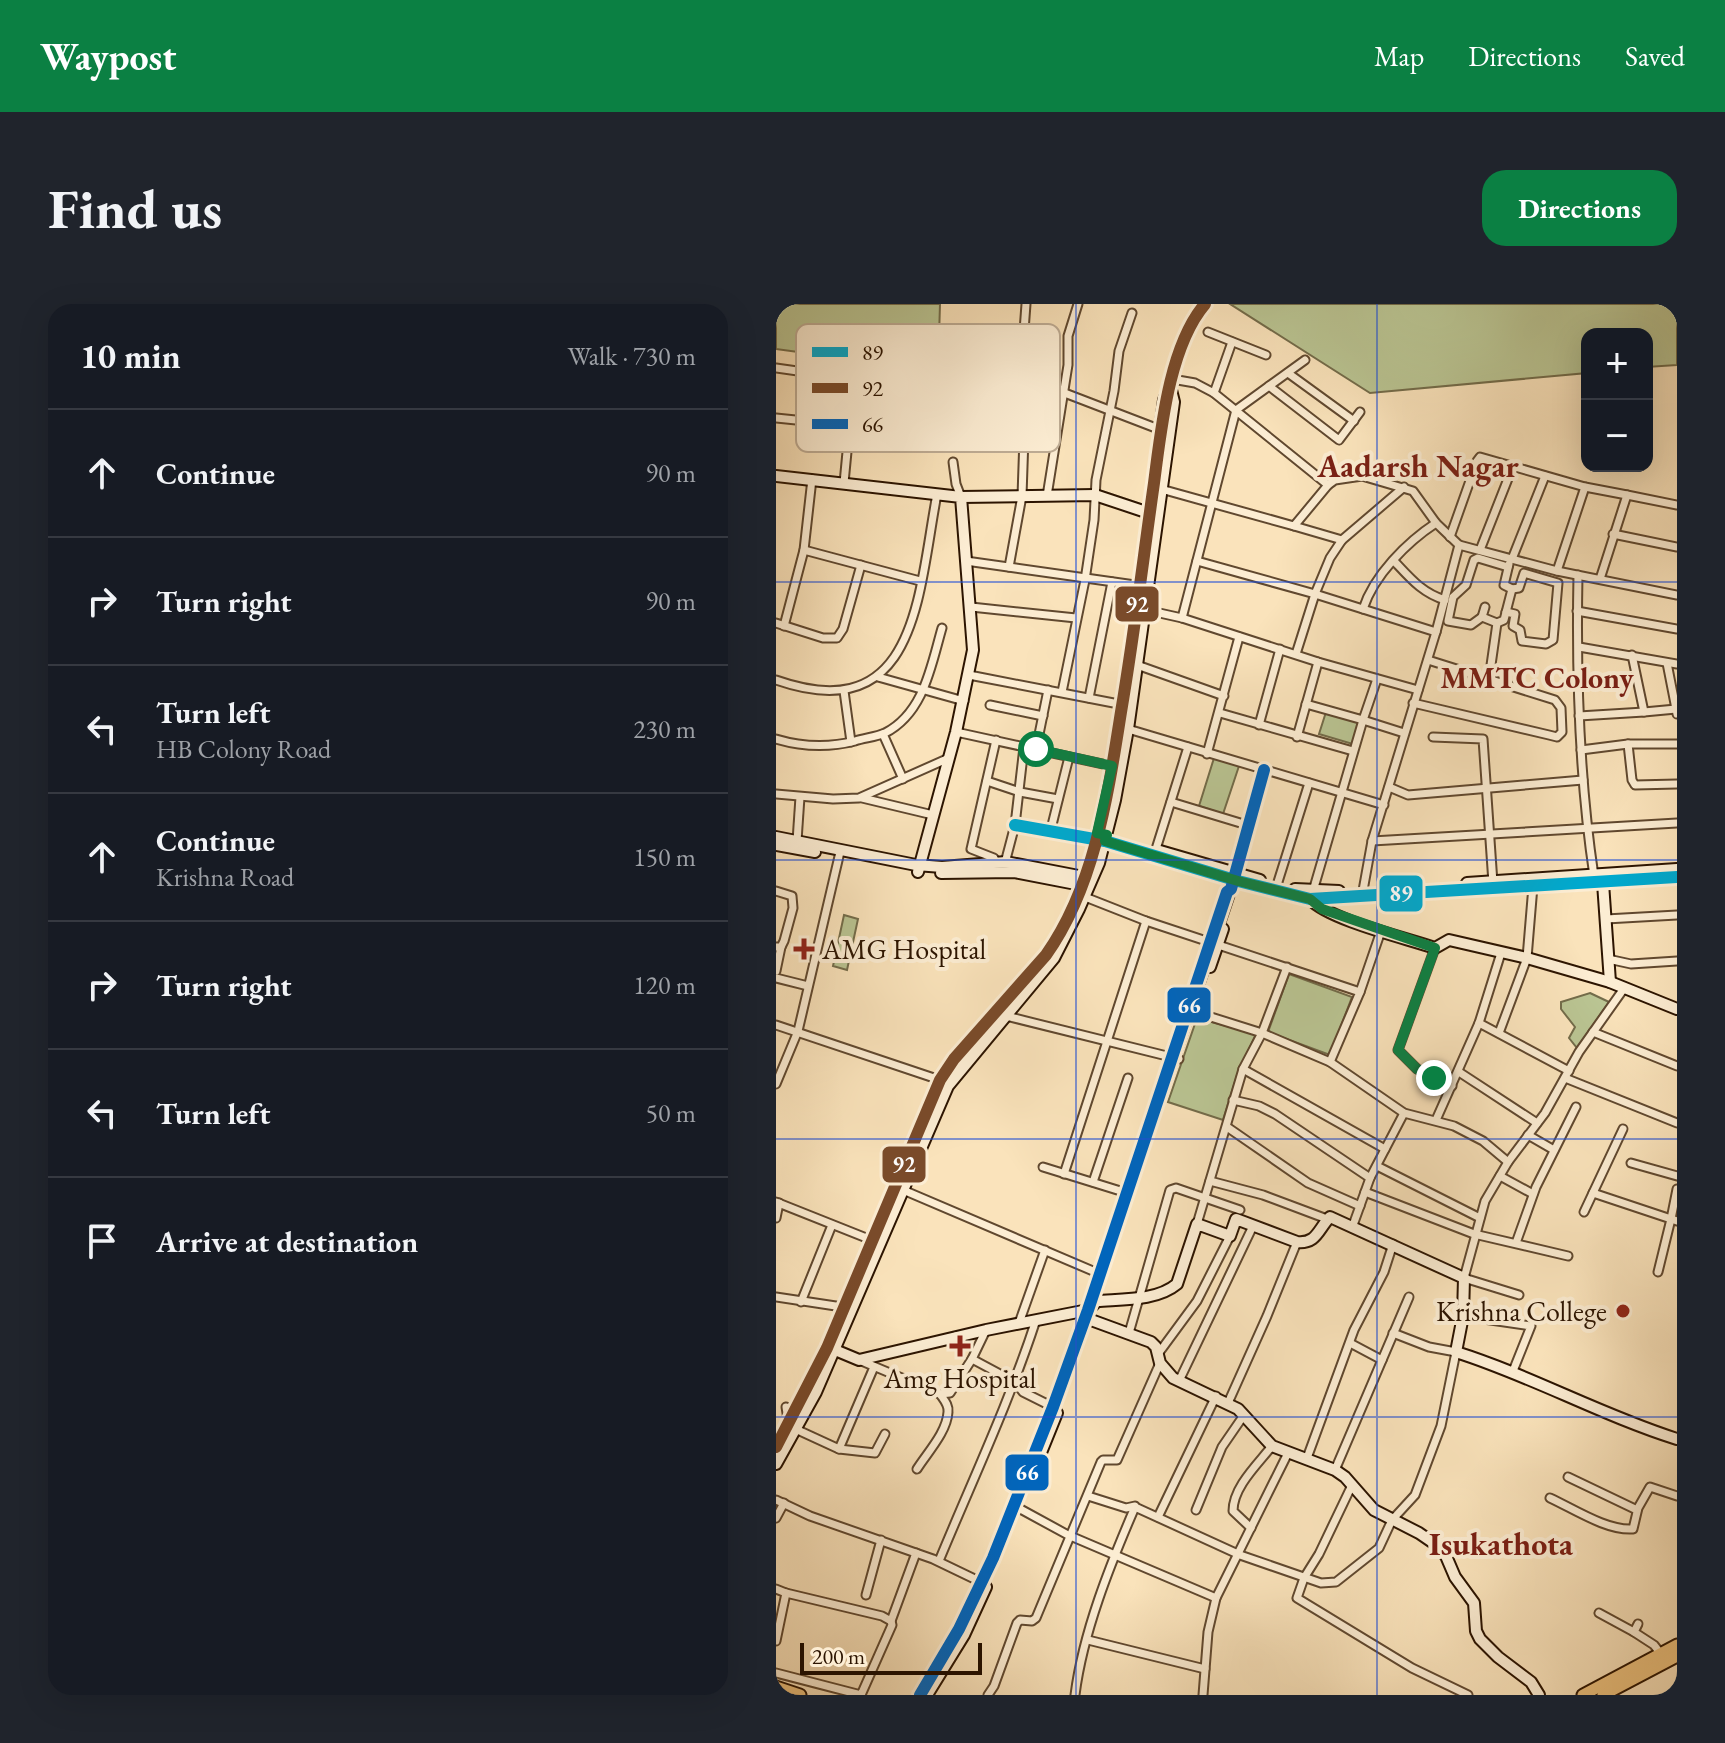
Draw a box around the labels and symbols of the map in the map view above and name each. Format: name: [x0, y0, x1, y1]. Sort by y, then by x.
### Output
legend: [796, 324, 1060, 452]
text: 89: [862, 338, 884, 367]
text: 92: [862, 374, 884, 403]
text: 66: [862, 410, 884, 439]
district label: Aadarsh Nagar: [1316, 445, 1520, 487]
line badge: 92: [1114, 585, 1160, 623]
text: 92: [1125, 590, 1149, 619]
district label: MMTC Colony: [1440, 658, 1634, 697]
route start: [1018, 731, 1054, 767]
line badge: 89: [1378, 874, 1424, 913]
text: 89: [1389, 879, 1413, 908]
place label: AMG Hospital: [821, 931, 987, 967]
marker: AMG Hospital: [793, 938, 815, 960]
line badge: 66: [1166, 986, 1212, 1024]
text: 66: [1177, 991, 1201, 1020]
route end: [1416, 1060, 1452, 1096]
line badge: 92: [881, 1145, 927, 1184]
text: 92: [892, 1150, 916, 1179]
place label: Krishna College: [1436, 1293, 1607, 1329]
marker: Krishna College: [1614, 1302, 1632, 1320]
marker: Amg Hospital: [949, 1335, 971, 1357]
place label: Amg Hospital: [883, 1360, 1037, 1396]
line badge: 66: [1004, 1453, 1050, 1492]
text: 66: [1015, 1458, 1039, 1487]
district label: Isukathota: [1429, 1523, 1574, 1565]
scale bar: [800, 1639, 982, 1675]

